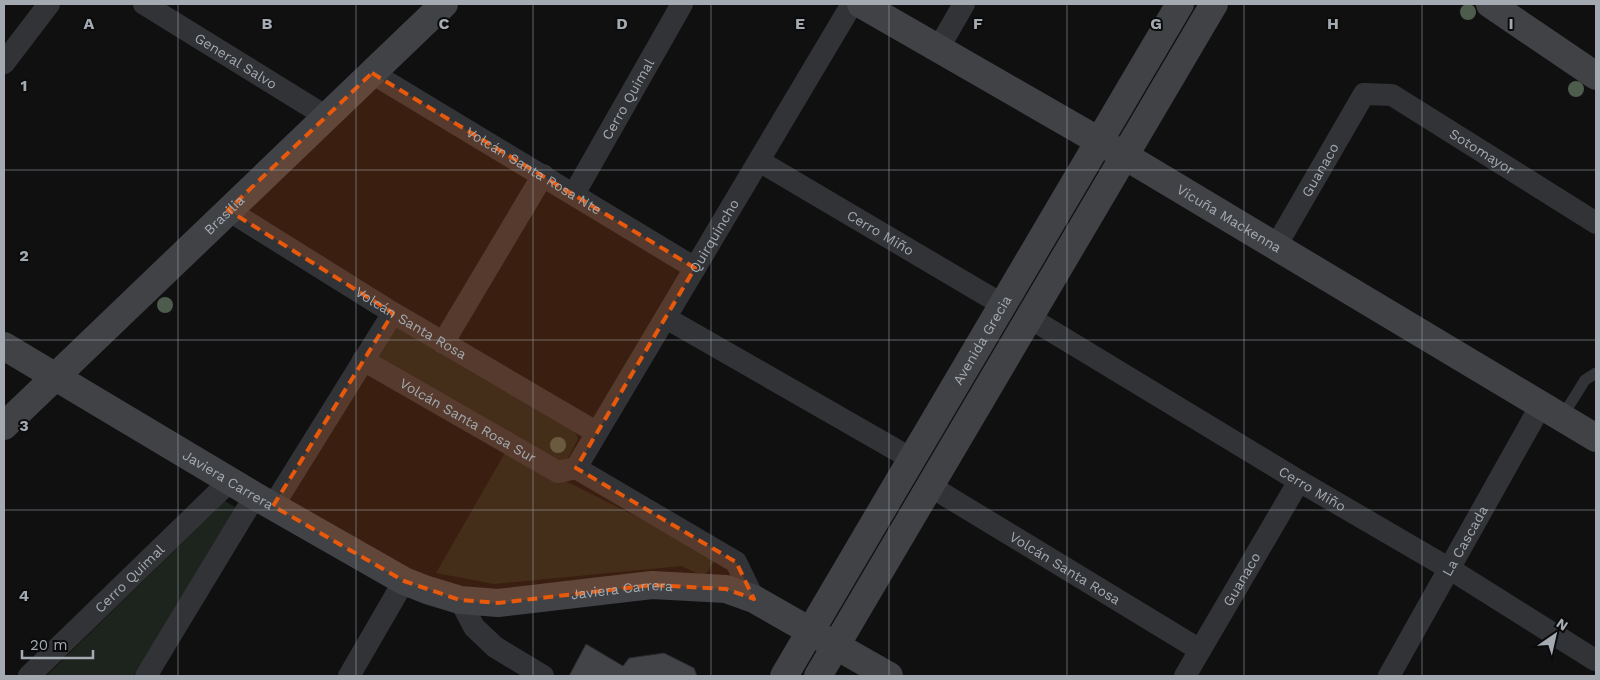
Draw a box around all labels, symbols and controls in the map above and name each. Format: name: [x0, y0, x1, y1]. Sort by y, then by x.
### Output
text: A: [84, 14, 95, 33]
text: B: [262, 14, 273, 33]
text: C: [439, 14, 450, 33]
text: D: [616, 14, 628, 33]
text: E: [795, 14, 805, 33]
text: F: [973, 14, 983, 33]
text: G: [1150, 14, 1162, 33]
text: H: [1327, 14, 1339, 33]
text: I: [1508, 14, 1514, 33]
street label: General Salvo: [192, 29, 280, 92]
street label: Cerro Quimal: [599, 55, 658, 143]
text: 1: [21, 76, 27, 95]
street label: Volcán Santa Rosa Nte: [463, 124, 604, 218]
street label: Sotomayor: [1447, 125, 1518, 178]
street label: Guanaco: [1298, 140, 1342, 200]
street label: Vicuña Mackenna: [1174, 181, 1284, 256]
street label: Brasilia: [201, 192, 248, 238]
street label: Quirquincho: [686, 196, 742, 276]
street label: Cerro Miño: [844, 207, 917, 259]
text: 2: [19, 246, 29, 265]
street label: Volcán Santa Rosa: [352, 283, 469, 362]
street label: Avenida Grecia: [949, 292, 1015, 388]
street label: Volcán Santa Rosa Sur: [397, 375, 539, 466]
text: 3: [19, 416, 29, 435]
street label: Javiera Carrera: [180, 447, 276, 513]
street label: Cerro Miño: [1276, 463, 1349, 515]
street label: La Cascada: [1439, 503, 1491, 579]
street label: Volcán Santa Rosa: [1007, 528, 1123, 608]
street label: Cerro Quimal: [91, 541, 168, 616]
street label: Guanaco: [1220, 550, 1263, 609]
street label: Javiera Carrera: [570, 577, 674, 602]
text: 4: [19, 586, 29, 605]
north arrow: [1530, 610, 1580, 660]
text: N: [1553, 615, 1571, 634]
scale bar: [22, 628, 94, 660]
text: 20 m: [30, 636, 68, 654]

